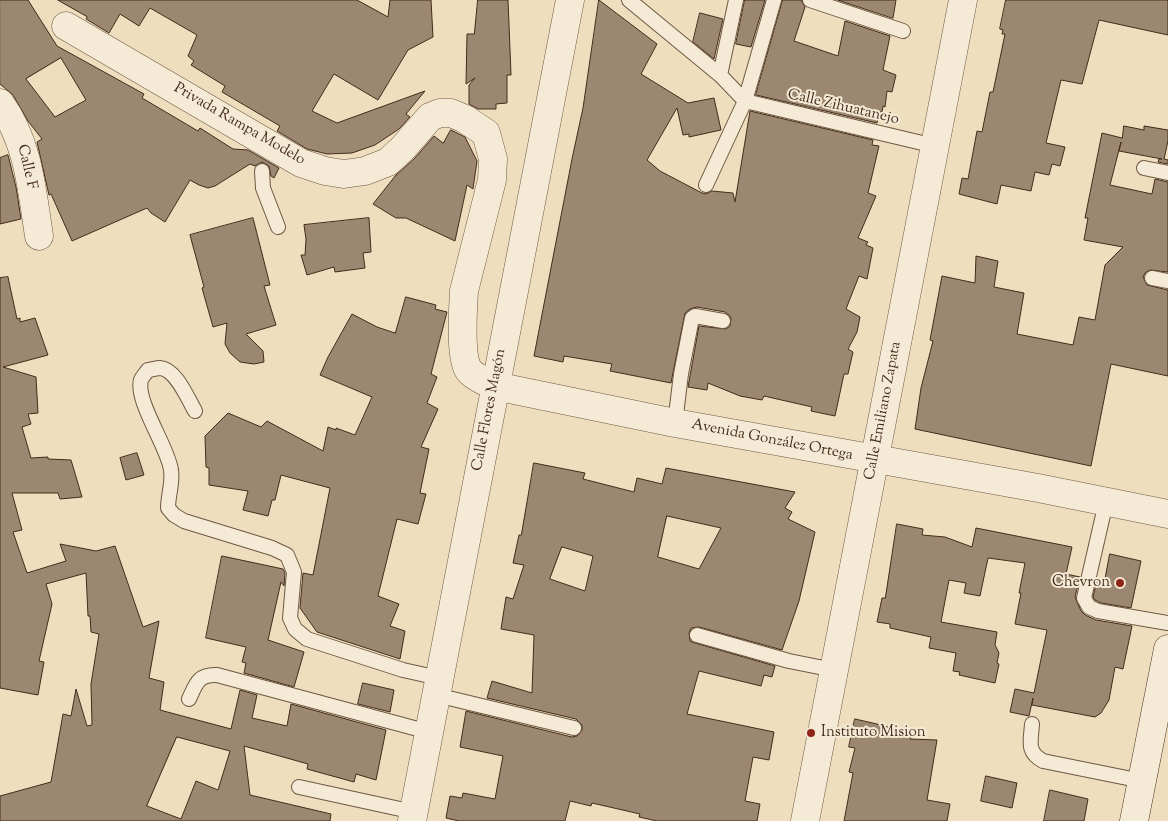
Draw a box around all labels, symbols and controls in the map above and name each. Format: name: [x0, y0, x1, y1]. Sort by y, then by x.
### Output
street label: Privada Rampa Modelo: [170, 80, 308, 170]
street label: Calle Zihuatanejo: [785, 86, 901, 130]
street label: Calle F: [12, 143, 40, 191]
street label: Calle Emiliano Zapata: [862, 340, 906, 482]
street label: Calle Flores Magón: [469, 347, 511, 473]
street label: Avenida González Ortega: [690, 417, 854, 465]
place label: Chevron: [1052, 574, 1110, 592]
marker: Chevron: [1114, 577, 1126, 589]
place label: Instituto Mision: [821, 724, 925, 742]
marker: Instituto Mision: [805, 727, 817, 739]

